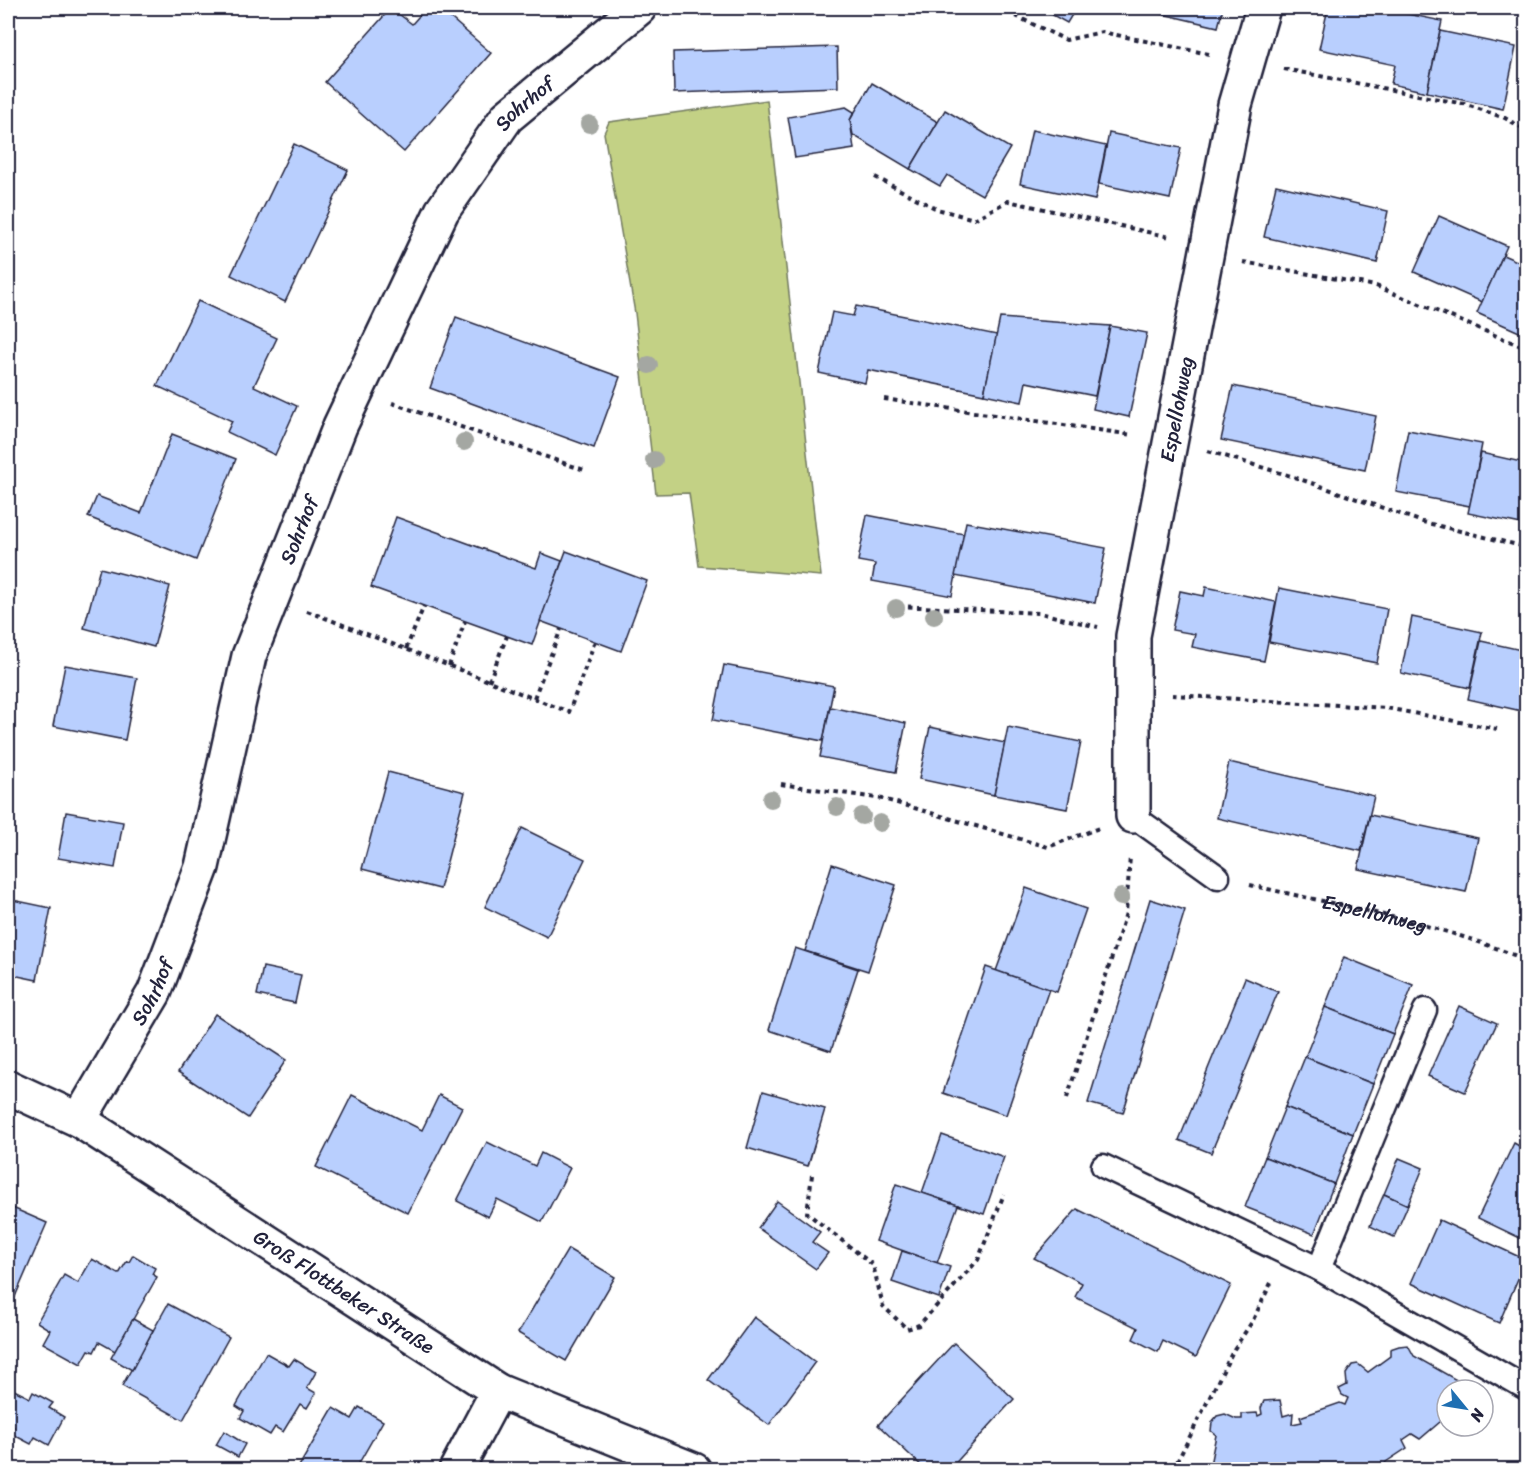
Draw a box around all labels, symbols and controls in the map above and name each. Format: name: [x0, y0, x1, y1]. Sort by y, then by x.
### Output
street label: Sohrhof: [485, 65, 565, 138]
street label: Espellohweg: [1149, 353, 1204, 465]
street label: Sohrhof: [270, 488, 329, 569]
street label: Espellohweg: [1319, 884, 1431, 943]
street label: Sohrhof: [121, 950, 184, 1032]
street label: Groß Flottbeker Straße: [246, 1220, 442, 1363]
north arrow: [1435, 1378, 1495, 1438]
text: N: [1462, 1402, 1493, 1428]

